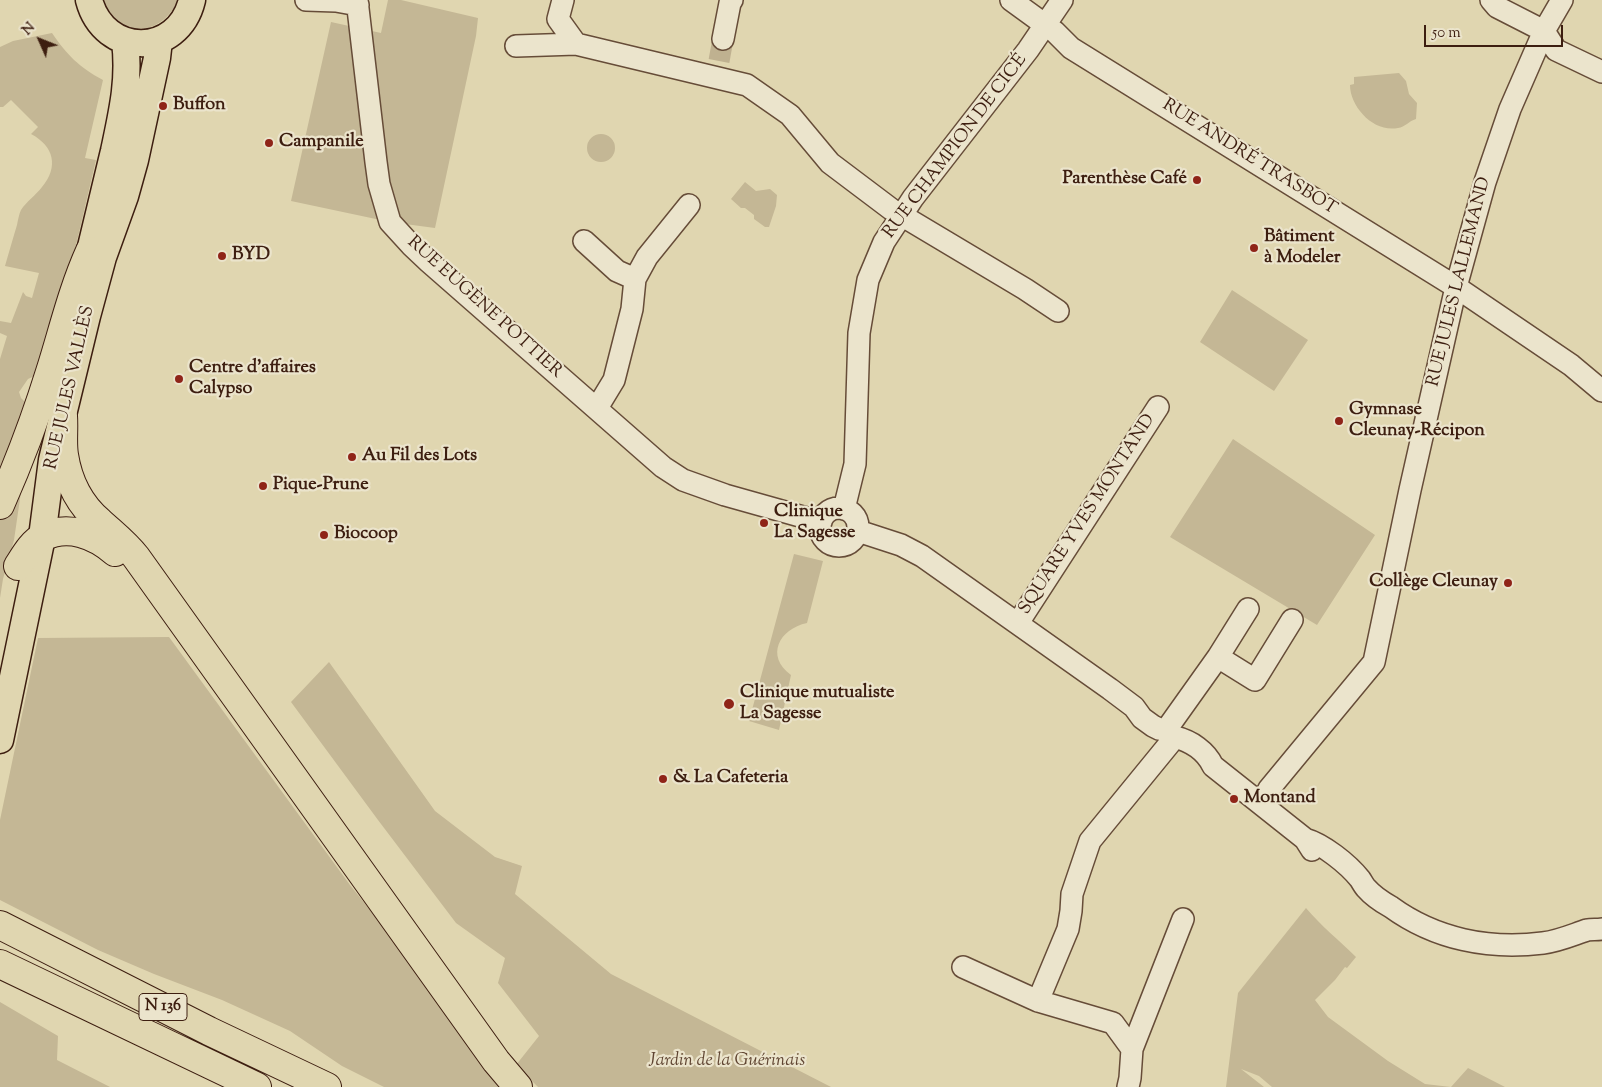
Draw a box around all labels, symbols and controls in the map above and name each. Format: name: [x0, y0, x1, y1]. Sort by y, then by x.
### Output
north arrow: [15, 15, 65, 65]
scale bar: [1427, 15, 1566, 47]
text: N: [18, 19, 40, 41]
text: 50 m: [1432, 23, 1461, 44]
street label: RUE CHAMPION DE CICÉ: [880, 51, 1032, 243]
place label: Buffon: [173, 95, 226, 117]
street label: RUE ANDRÉ TRASBOT: [1158, 95, 1340, 221]
marker: Buffon: [157, 100, 169, 112]
place label: Campanile: [279, 132, 364, 154]
marker: Campanile: [263, 137, 275, 149]
place label: Parenthèse Café: [1062, 169, 1187, 191]
marker: Parenthèse Café: [1191, 174, 1203, 186]
street label: RUE JULES LALLEMAND: [1423, 175, 1497, 389]
place label: Bâtiment à Modeler: [1264, 227, 1341, 270]
street label: RUE EUGÈNE POTTIER: [402, 232, 566, 384]
marker: Bâtiment à Modeler: [1248, 242, 1260, 254]
place label: BYD: [232, 245, 270, 267]
marker: BYD: [216, 250, 228, 262]
street label: RUE JULES VALLÈS: [42, 304, 100, 472]
place label: Centre d'affaires Calypso: [189, 358, 316, 400]
marker: Centre d'affaires Calypso: [173, 373, 185, 385]
place label: Gymnase Cleunay-Récipon: [1349, 400, 1485, 442]
street label: SQUARE YVES MONTAND: [1015, 411, 1161, 619]
marker: Gymnase Cleunay-Récipon: [1333, 415, 1345, 427]
place label: Au Fil des Lots: [362, 446, 477, 468]
marker: Au Fil des Lots: [346, 451, 358, 463]
place label: Pique-Prune: [273, 475, 369, 497]
marker: Pique-Prune: [257, 480, 269, 492]
place label: Clinique La Sagesse: [774, 502, 855, 544]
marker: Clinique La Sagesse: [758, 517, 770, 529]
place label: Biocoop: [334, 524, 398, 546]
marker: Biocoop: [318, 529, 330, 541]
place label: Collège Cleunay: [1369, 572, 1498, 594]
marker: Collège Cleunay: [1502, 577, 1514, 589]
place label: Clinique mutualiste La Sagesse: [740, 683, 894, 726]
marker: Clinique mutualiste La Sagesse: [722, 697, 736, 711]
place label: & La Cafeteria: [673, 768, 788, 790]
marker: & La Cafeteria: [657, 773, 669, 785]
place label: Montand: [1244, 788, 1316, 810]
marker: Montand: [1228, 793, 1240, 805]
road number: N 136: [139, 994, 187, 1020]
park label: Jardin de la Guérinais: [649, 1051, 805, 1073]

